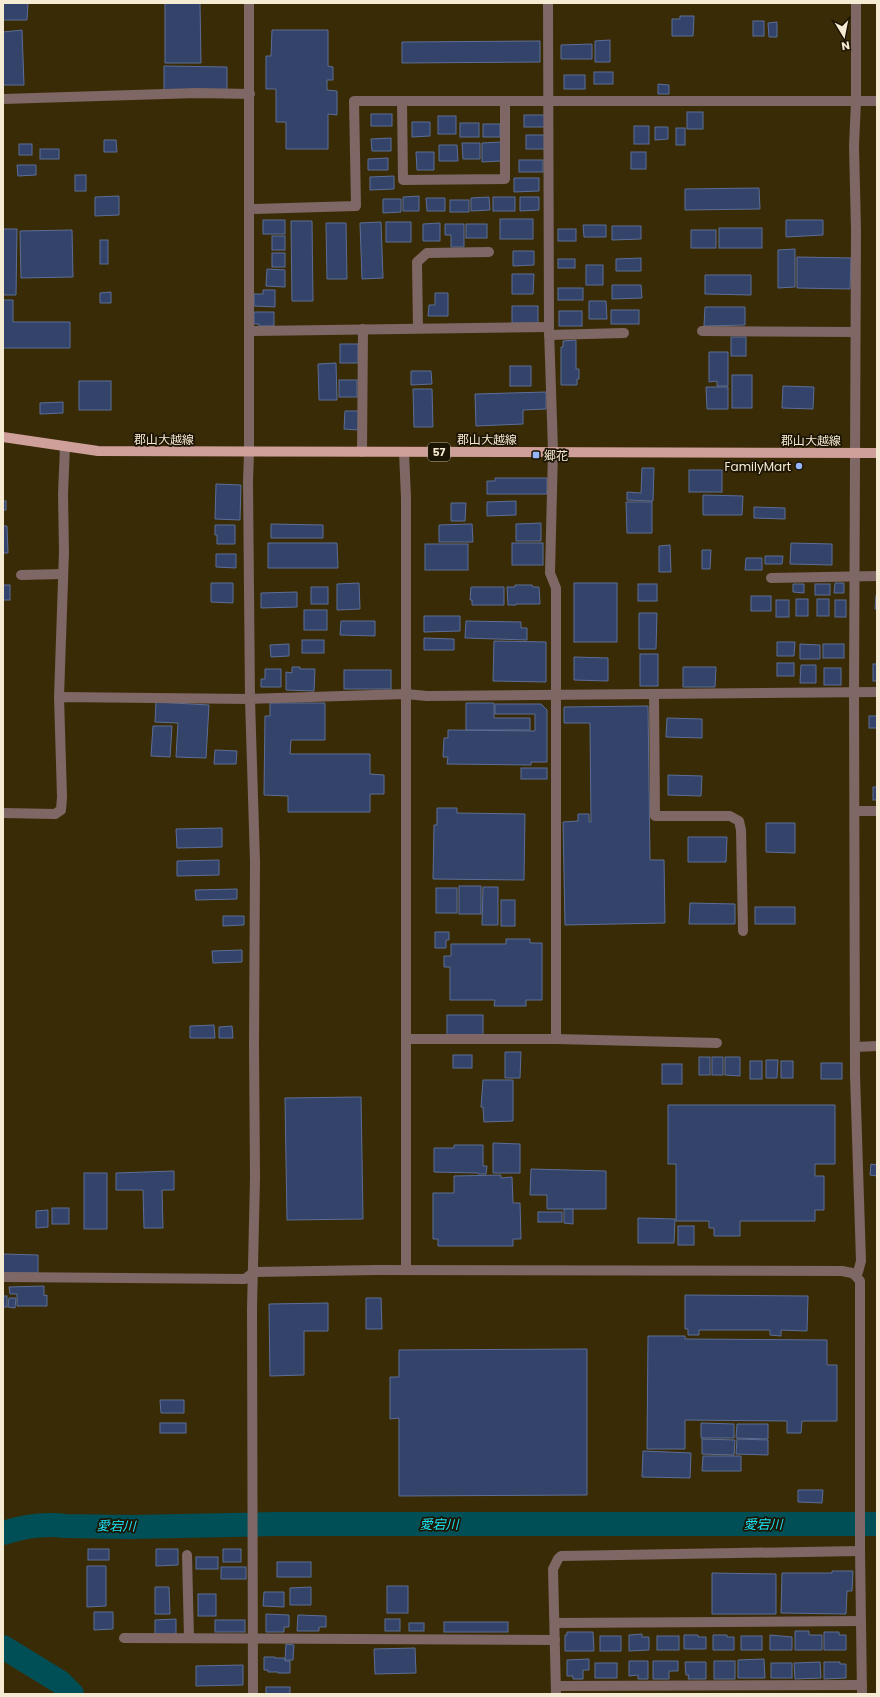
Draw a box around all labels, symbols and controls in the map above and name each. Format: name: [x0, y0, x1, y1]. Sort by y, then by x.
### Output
north arrow: [824, 16, 864, 56]
text: N: [840, 37, 851, 54]
street label: 郡山大越線: [134, 431, 194, 448]
street label: 郡山大越線: [457, 431, 517, 448]
street label: 郡山大越線: [781, 432, 841, 449]
road number: 57: [428, 443, 450, 461]
place label: 郷花: [544, 447, 568, 464]
marker: 郷花: [531, 450, 541, 460]
place label: FamilyMart: [725, 458, 791, 475]
marker: FamilyMart: [794, 461, 804, 471]
water label: 愛宕川: [419, 1515, 460, 1534]
water label: 愛宕川: [743, 1515, 784, 1534]
water label: 愛宕川: [96, 1516, 138, 1536]

